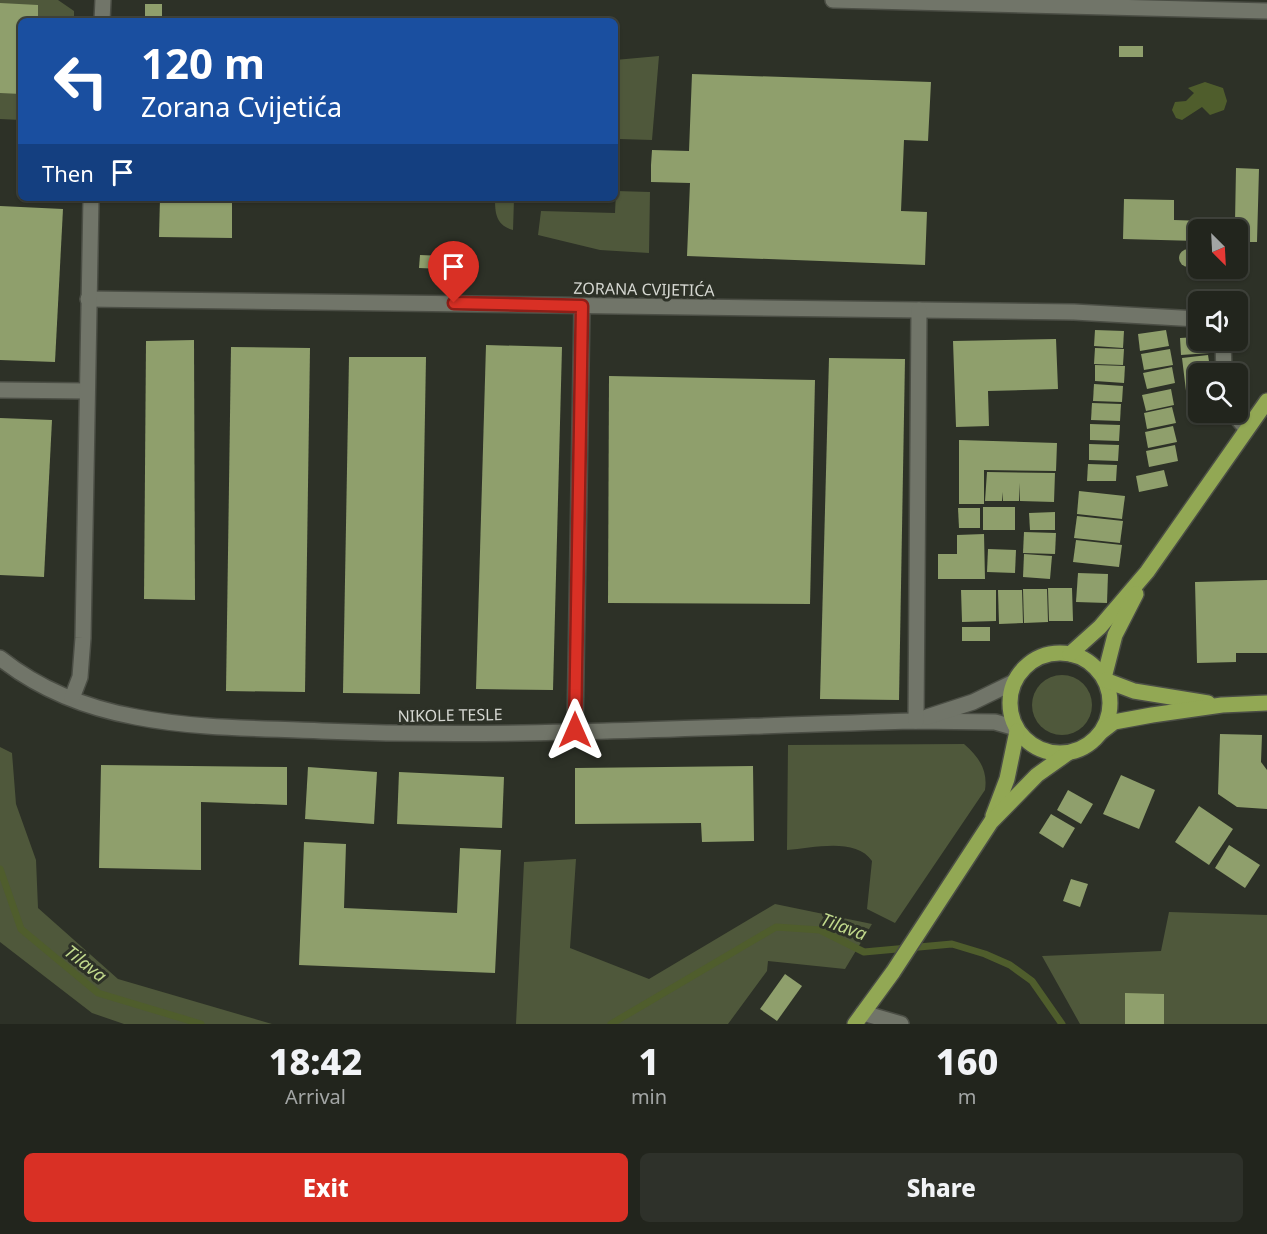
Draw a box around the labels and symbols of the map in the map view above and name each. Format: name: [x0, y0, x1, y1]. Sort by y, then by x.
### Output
north arrow: [1188, 219, 1248, 279]
pin: [428, 241, 479, 303]
street label: ZORANA CVIJETIĆA: [573, 277, 716, 301]
position arrow: [543, 698, 607, 762]
street label: NIKOLE TESLE: [397, 703, 503, 727]
water label: Tilava: [818, 907, 870, 945]
water label: Tilava: [60, 939, 112, 987]

